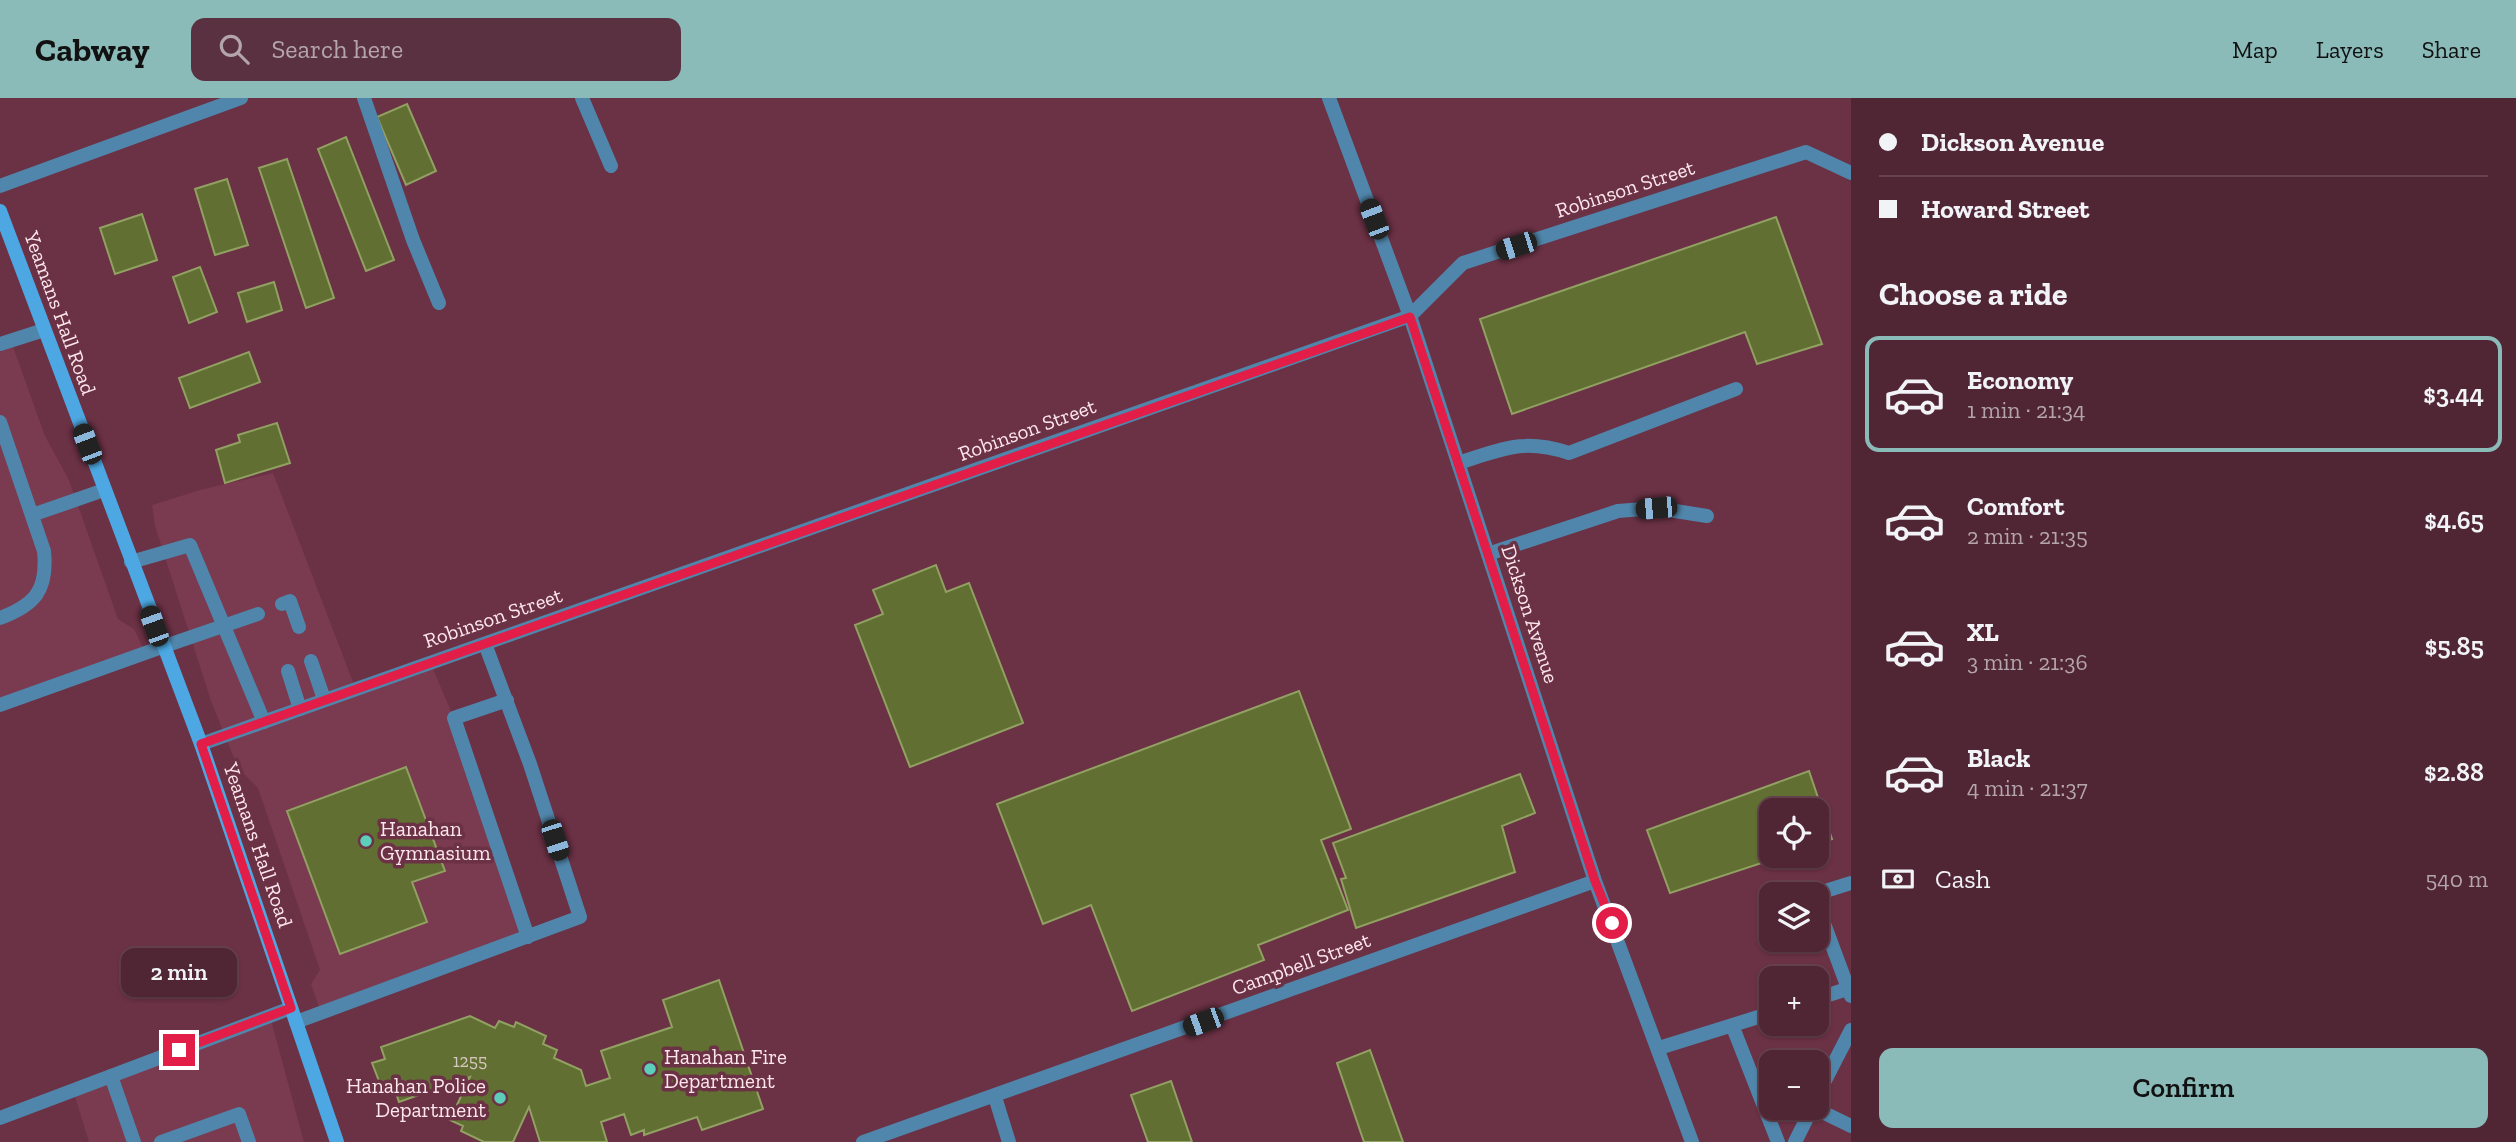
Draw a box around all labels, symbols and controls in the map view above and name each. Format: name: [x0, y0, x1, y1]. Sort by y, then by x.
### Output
search box: [191, 18, 681, 81]
text: Cabway: [35, 30, 149, 69]
icon: search: [215, 30, 253, 68]
text: Search here: [271, 33, 403, 65]
text: Map: [2232, 35, 2278, 64]
text: Layers: [2316, 35, 2384, 64]
text: Share: [2422, 35, 2481, 64]
text: Dickson Avenue: [1921, 126, 2104, 158]
street label: Robinson Street: [1552, 154, 1698, 223]
text: Howard Street: [1921, 193, 2089, 225]
car: [1357, 196, 1392, 242]
street label: Yeamans Hall Road: [19, 227, 102, 399]
car: [1493, 230, 1540, 262]
text: Choose a ride: [1879, 275, 2067, 313]
icon: car: [1883, 363, 1946, 426]
text: Economy: [1967, 364, 2073, 396]
text: $3.44: [2423, 378, 2484, 410]
street label: Robinson Street: [955, 393, 1099, 466]
text: 1 min · 21:34: [1967, 396, 2086, 424]
car: [70, 421, 105, 467]
icon: car: [1883, 489, 1946, 552]
text: Comfort: [1967, 490, 2064, 522]
car: [1635, 496, 1678, 520]
text: $4.65: [2424, 504, 2484, 536]
text: 2 min · 21:35: [1967, 522, 2088, 550]
street label: Dickson Avenue: [1496, 542, 1565, 686]
street label: Robinson Street: [420, 582, 566, 653]
car: [137, 603, 172, 649]
icon: car: [1883, 615, 1946, 678]
text: XL: [1967, 616, 1999, 648]
text: $5.85: [2425, 630, 2484, 662]
text: 3 min · 21:36: [1967, 648, 2088, 676]
icon: car: [1883, 741, 1946, 804]
text: Black: [1967, 742, 2030, 774]
text: $2.88: [2424, 756, 2484, 788]
street label: Yeamans Hall Road: [218, 758, 299, 931]
text: 4 min · 21:37: [1967, 774, 2088, 802]
map controls: [1759, 798, 1829, 1120]
button: locate: [1759, 798, 1829, 868]
place label: Hanahan Gymnasium: [380, 816, 491, 865]
car: [539, 817, 572, 863]
marker: Hanahan Gymnasium: [358, 833, 374, 849]
icon: cash: [1879, 860, 1917, 898]
text: Cash: [1935, 863, 1990, 895]
text: 540 m: [2426, 865, 2488, 893]
button: layers: [1759, 882, 1829, 952]
route start: [1596, 907, 1628, 939]
street label: Campbell Street: [1228, 927, 1374, 1000]
callout: 2 min: [121, 948, 237, 998]
text: 2 min: [150, 958, 208, 986]
button: +: [1759, 966, 1829, 1036]
car: [1180, 1005, 1227, 1039]
route end: [163, 1034, 195, 1066]
place label: Hanahan Fire Department: [664, 1044, 787, 1093]
button: Confirm: [1879, 1048, 2488, 1128]
house number: 1255: [453, 1050, 487, 1072]
button: −: [1759, 1050, 1829, 1120]
marker: Hanahan Fire Department: [642, 1061, 658, 1077]
place label: Hanahan Police Department: [346, 1073, 486, 1122]
marker: Hanahan Police Department: [492, 1090, 508, 1106]

